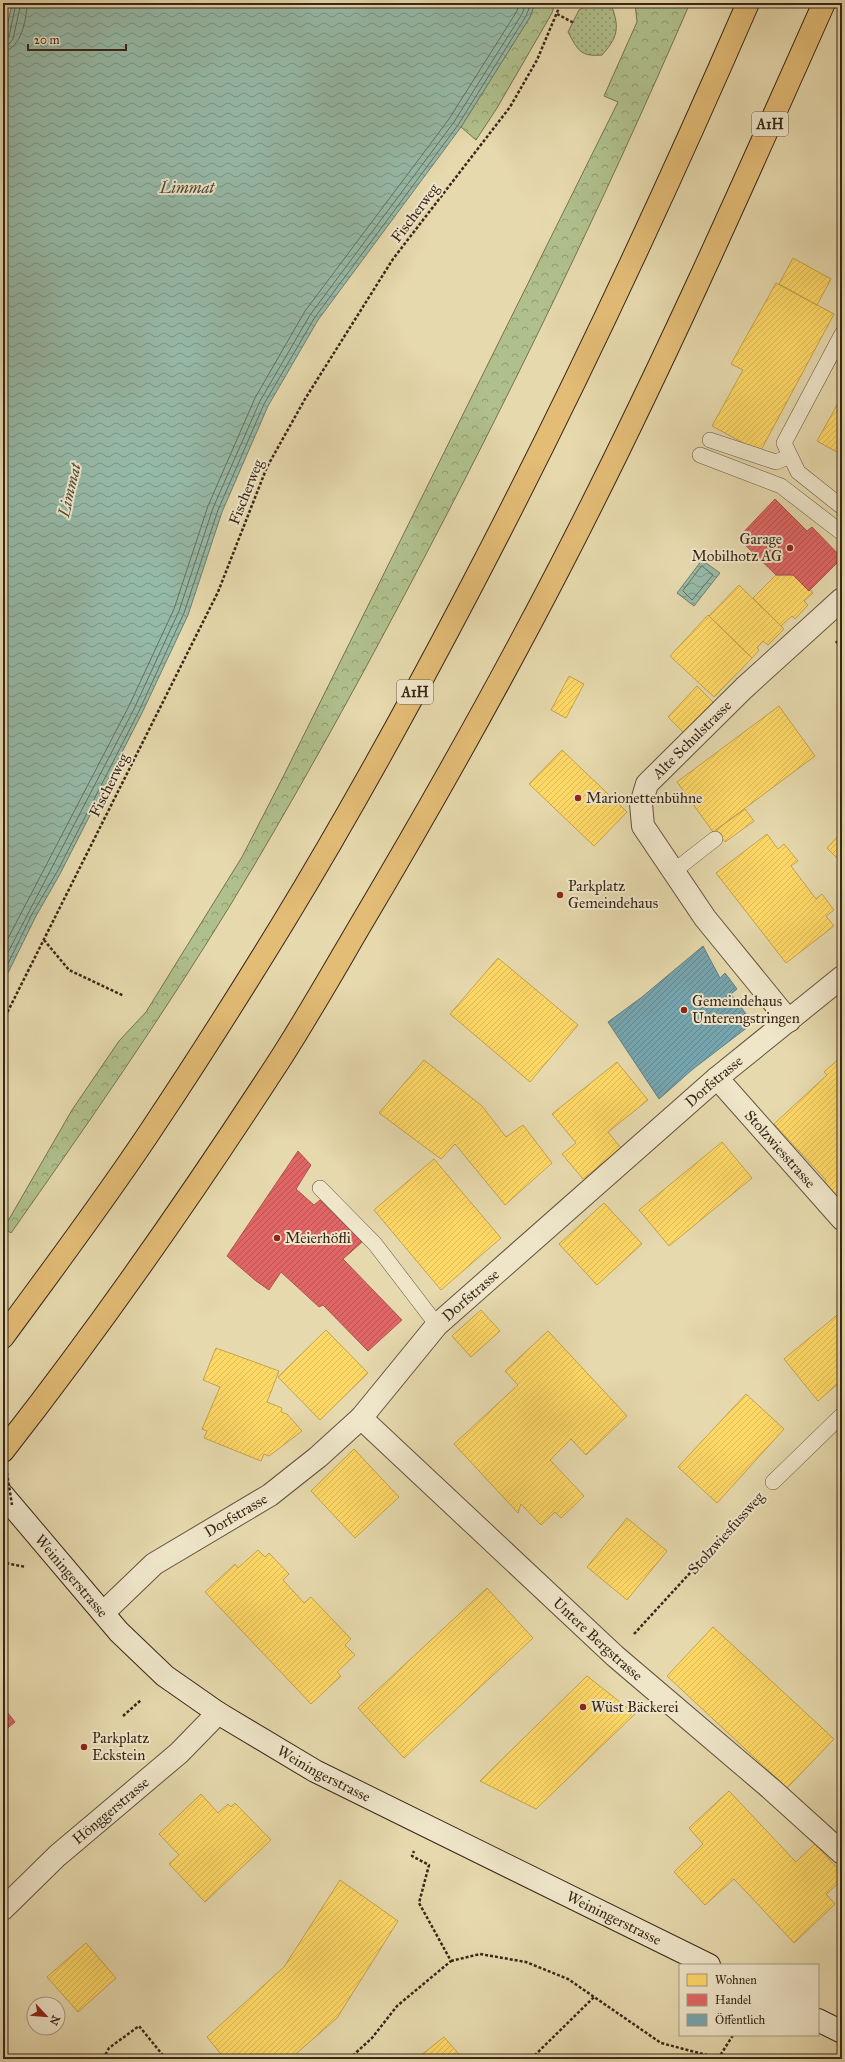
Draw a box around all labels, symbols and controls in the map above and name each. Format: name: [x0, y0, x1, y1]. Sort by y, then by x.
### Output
scale bar: [28, 26, 126, 52]
text: 20 m: [34, 33, 60, 47]
road number: A1H: [752, 112, 788, 136]
water label: Limmat: [159, 178, 215, 197]
street label: Fischerweg: [387, 179, 444, 246]
street label: Fischerweg: [225, 456, 268, 527]
water label: Limmat: [54, 460, 85, 520]
place label: Garage Mobilhotz AG: [692, 530, 782, 565]
marker: Garage Mobilhotz AG: [785, 543, 795, 553]
road number: A1H: [397, 680, 433, 704]
street label: Alte Schulstrasse: [648, 697, 735, 783]
street label: Fischerweg: [85, 749, 133, 820]
place label: Marionettenbühne: [586, 789, 702, 807]
marker: Marionettenbühne: [573, 793, 583, 803]
place label: Parkplatz Gemeindehaus: [568, 877, 658, 912]
marker: Parkplatz Gemeindehaus: [555, 890, 565, 900]
place label: Gemeindehaus Unterengstringen: [692, 992, 800, 1027]
marker: Gemeindehaus Unterengstringen: [679, 1005, 689, 1015]
street label: Dorfstrasse: [681, 1052, 746, 1111]
street label: Stolzwiesstrasse: [741, 1106, 819, 1192]
place label: Meierhöfli: [285, 1229, 351, 1247]
marker: Meierhöfli: [272, 1233, 282, 1243]
street label: Dorfstrasse: [438, 1265, 503, 1325]
street label: Stolzwiesfussweg: [684, 1487, 769, 1578]
street label: Dorfstrasse: [201, 1490, 271, 1541]
street label: Weiningerstrasse: [31, 1531, 112, 1621]
street label: Untere Bergstrasse: [549, 1594, 646, 1684]
place label: Wüst Bäckerei: [591, 1698, 679, 1716]
marker: Wüst Bäckerei: [578, 1702, 588, 1712]
place label: Parkplatz Eckstein: [92, 1729, 149, 1764]
street label: Weiningerstrasse: [274, 1741, 374, 1806]
marker: Parkplatz Eckstein: [79, 1742, 89, 1752]
street label: Hönggerstrasse: [69, 1773, 153, 1848]
street label: Weiningerstrasse: [564, 1887, 664, 1949]
legend: [679, 1964, 819, 2036]
text: Wohnen: [715, 1973, 757, 1987]
text: Handel: [715, 1993, 752, 2007]
north arrow: [26, 1996, 66, 2036]
text: Öffentlich: [715, 2012, 766, 2027]
text: N: [46, 2013, 62, 2028]

